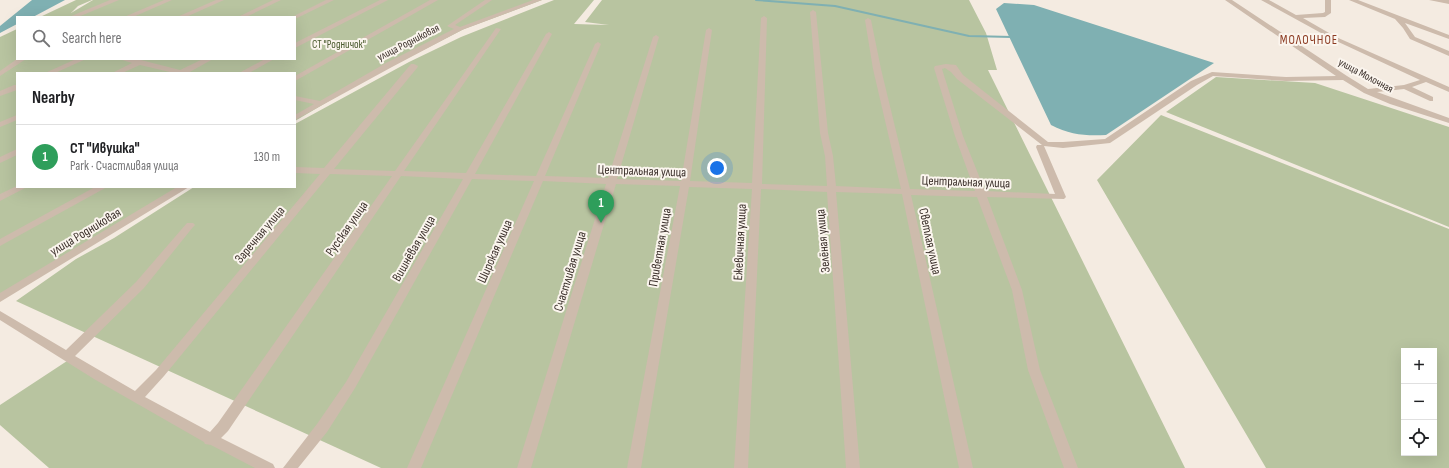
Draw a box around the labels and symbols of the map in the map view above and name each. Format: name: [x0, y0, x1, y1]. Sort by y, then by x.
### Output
street label: улица Родниковая: [375, 21, 441, 64]
district label: МОЛОЧНОЕ: [1280, 32, 1338, 48]
park label: СТ "Родничок": [312, 38, 366, 51]
street label: улица Молочная: [1336, 56, 1395, 95]
your location: [707, 158, 727, 178]
street label: Центральная улица: [597, 161, 686, 181]
street label: Центральная улица: [921, 172, 1010, 192]
pin: 1: [588, 190, 614, 223]
street label: Русская улица: [322, 198, 371, 259]
street label: Заречная улица: [231, 203, 288, 266]
street label: Ежевичная улица: [730, 203, 750, 281]
street label: улица Родниковая: [47, 204, 124, 259]
street label: Светлая улица: [915, 206, 945, 276]
street label: Приветная улица: [645, 207, 675, 288]
street label: Зелёная улица: [812, 208, 834, 273]
street label: Вишнёвая улица: [389, 213, 439, 284]
street label: Широкая улица: [474, 217, 516, 285]
street label: Счастливая улица: [550, 229, 590, 313]

